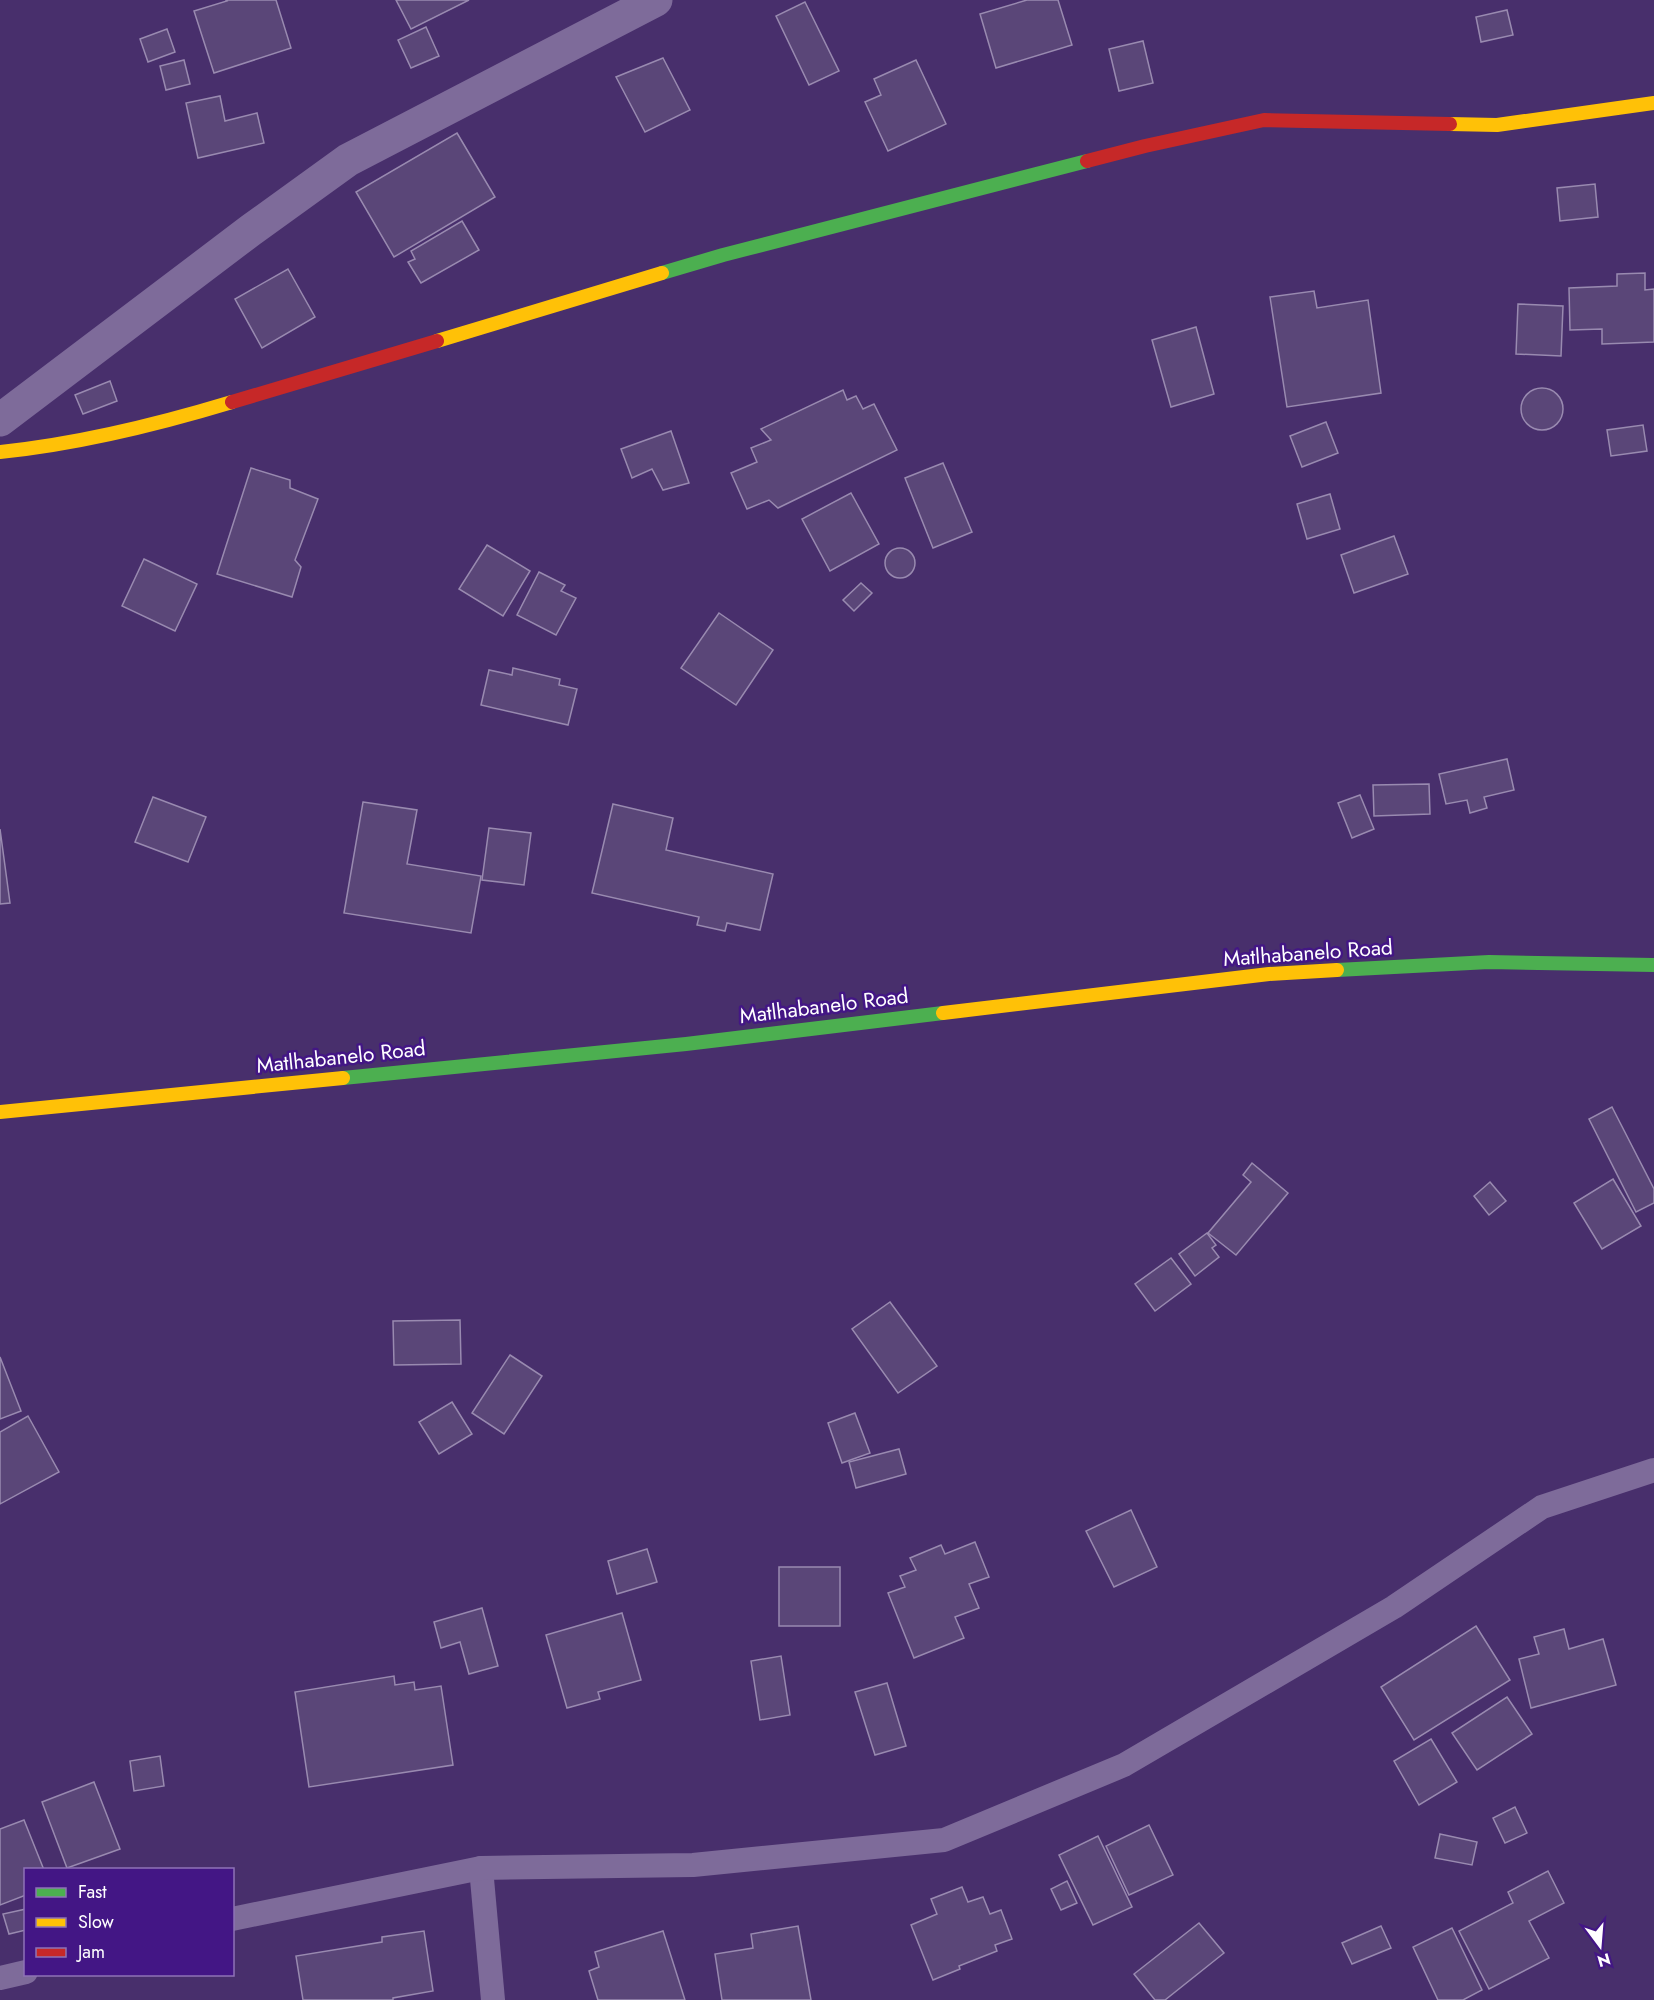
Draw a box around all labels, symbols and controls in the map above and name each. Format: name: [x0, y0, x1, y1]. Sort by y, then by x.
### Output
street label: Matlhabanelo Road: [1222, 932, 1394, 974]
street label: Matlhabanelo Road: [738, 981, 910, 1031]
street label: Matlhabanelo Road: [255, 1033, 427, 1081]
legend: [24, 1868, 234, 1976]
text: Fast: [78, 1879, 107, 1905]
text: Slow: [78, 1909, 115, 1935]
north arrow: [1570, 1916, 1630, 1976]
text: Jam: [76, 1939, 105, 1965]
text: N: [1595, 1947, 1613, 1973]

